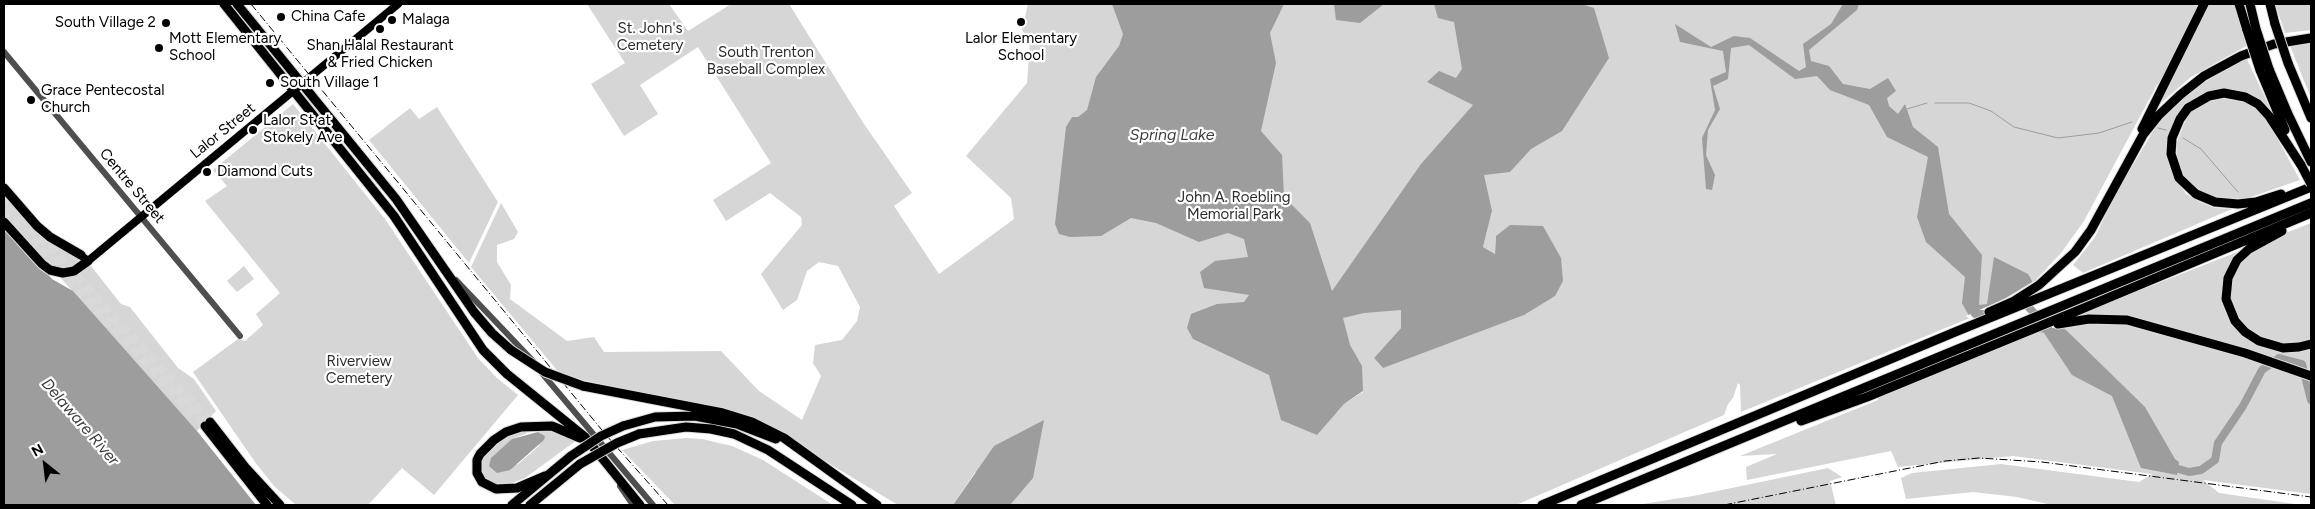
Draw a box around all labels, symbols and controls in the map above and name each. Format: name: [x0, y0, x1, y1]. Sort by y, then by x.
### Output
place label: China Cafe: [291, 8, 366, 26]
marker: China Cafe: [275, 11, 287, 23]
place label: Malaga: [402, 11, 450, 29]
place label: South Village 2: [55, 14, 156, 32]
marker: Malaga: [386, 14, 398, 26]
marker: Lalor Elementary School: [1015, 16, 1027, 28]
marker: South Village 2: [160, 17, 172, 29]
park label: St. John's Cemetery: [617, 20, 683, 55]
marker: Shan Halal Restaurant & Fried Chicken: [374, 23, 386, 35]
place label: Mott Elementary School: [169, 30, 281, 65]
place label: Lalor Elementary School: [965, 30, 1077, 65]
place label: Shan Halal Restaurant & Fried Chicken: [306, 37, 454, 72]
marker: Mott Elementary School: [153, 42, 165, 54]
park label: South Trenton Baseball Complex: [707, 44, 825, 79]
place label: South Village 1: [280, 74, 379, 92]
marker: South Village 1: [264, 77, 276, 89]
place label: Grace Pentecostal Church: [41, 82, 164, 117]
marker: Grace Pentecostal Church: [25, 94, 37, 106]
street label: Lalor Street: [187, 99, 259, 163]
place label: Lalor St at Stokely Ave: [263, 112, 343, 147]
marker: Lalor St at Stokely Ave: [247, 124, 259, 136]
water label: Spring Lake: [1130, 125, 1214, 145]
street label: Centre Street: [96, 145, 168, 227]
place label: Diamond Cuts: [217, 163, 313, 181]
marker: Diamond Cuts: [201, 166, 213, 178]
park label: John A. Roebling Memorial Park: [1178, 189, 1290, 224]
park label: Riverview Cemetery: [326, 353, 392, 388]
water label: Delaware River: [37, 375, 123, 469]
north arrow: [20, 439, 70, 489]
text: N: [29, 440, 46, 461]

